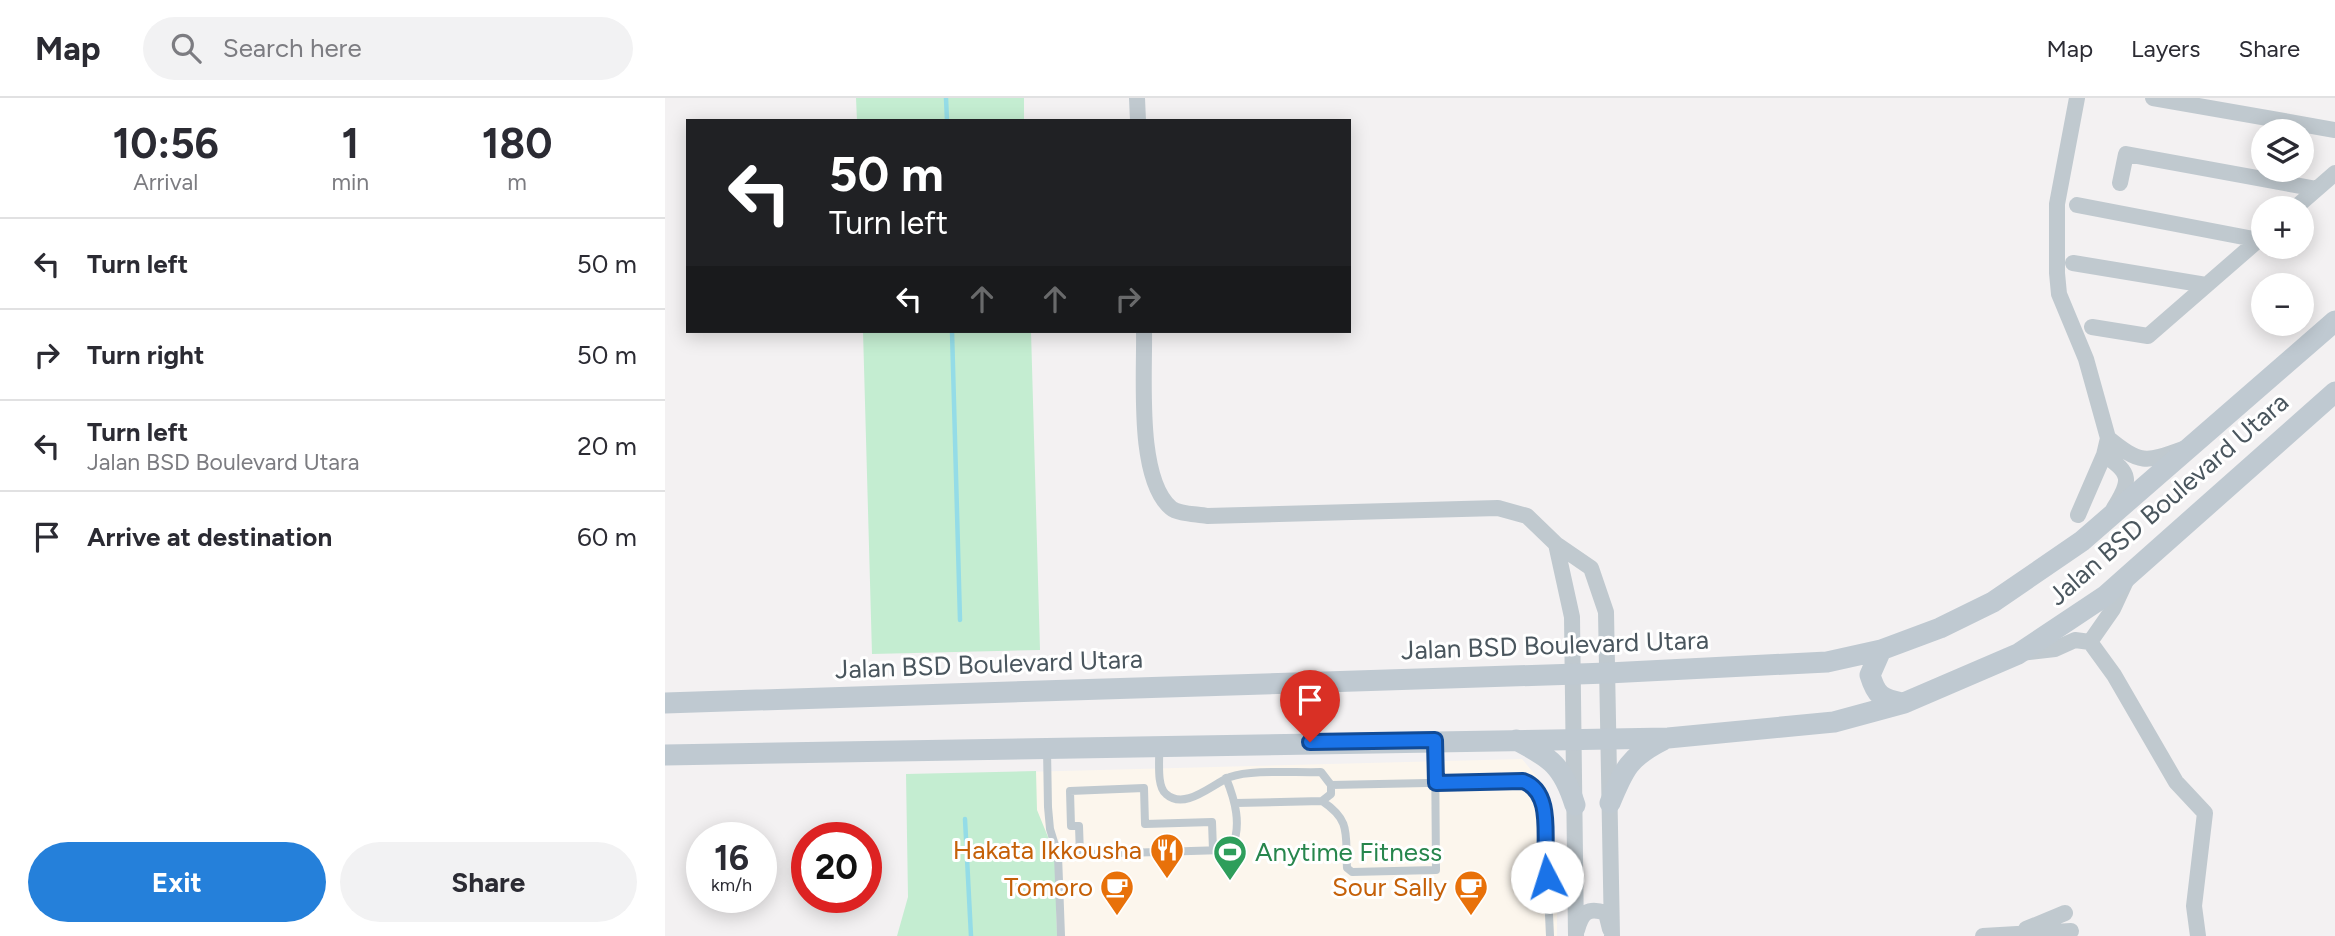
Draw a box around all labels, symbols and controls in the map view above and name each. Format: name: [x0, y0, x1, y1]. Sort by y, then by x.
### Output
search box: [143, 17, 633, 80]
text: Map: [35, 29, 101, 68]
icon: search: [167, 29, 205, 67]
text: Search here: [223, 32, 362, 64]
text: Map: [2046, 34, 2093, 63]
text: Layers: [2131, 34, 2200, 63]
text: Share: [2238, 34, 2300, 63]
text: 10:56: [113, 118, 219, 169]
text: 1: [341, 118, 359, 169]
text: 180: [482, 118, 552, 169]
map controls: [2251, 119, 2314, 336]
button: layers: [2251, 119, 2314, 182]
text: 50 m: [829, 144, 944, 203]
icon: left: [714, 147, 805, 238]
text: Arrival: [133, 168, 198, 196]
text: min: [331, 168, 369, 196]
text: m: [507, 168, 527, 196]
button: +: [2251, 196, 2314, 259]
text: Turn left: [829, 204, 948, 242]
icon: left: [28, 245, 66, 283]
text: Turn left: [87, 248, 188, 280]
text: 50 m: [577, 248, 637, 280]
button: −: [2251, 273, 2314, 336]
icon: left: [890, 280, 928, 318]
icon: ahead: [963, 280, 1001, 318]
icon: ahead: [1036, 280, 1074, 318]
icon: right: [1109, 280, 1147, 318]
icon: right: [28, 336, 66, 374]
text: Turn right: [87, 339, 204, 371]
text: 50 m: [577, 339, 637, 371]
street label: Jalan BSD Boulevard Utara: [2041, 386, 2295, 612]
text: Turn left: [87, 416, 188, 448]
icon: left: [28, 427, 66, 465]
text: 20 m: [577, 430, 637, 462]
text: Jalan BSD Boulevard Utara: [87, 448, 360, 476]
icon: arrive: [28, 518, 66, 556]
text: Arrive at destination: [87, 521, 332, 553]
text: 60 m: [577, 521, 637, 553]
street label: Jalan BSD Boulevard Utara: [1400, 624, 1710, 666]
street label: Jalan BSD Boulevard Utara: [834, 643, 1144, 685]
pin: [1280, 670, 1340, 742]
icon: arrive: [1291, 681, 1329, 719]
speed limit sign: 20: [791, 822, 882, 913]
restaurant icon: Hakata Ikkousha: [1148, 831, 1186, 880]
sports icon: Anytime Fitness: [1211, 833, 1249, 882]
place label: Hakata Ikkousha: [953, 834, 1142, 866]
place label: Anytime Fitness: [1255, 836, 1442, 868]
text: 16: [714, 837, 749, 879]
position arrow: [1510, 840, 1584, 914]
button: Exit: [28, 842, 326, 922]
button: Share: [340, 842, 637, 922]
cafe icon: Tomoro: [1098, 868, 1136, 917]
cafe icon: Sour Sally: [1452, 868, 1490, 917]
place label: Tomoro: [1004, 871, 1093, 903]
place label: Sour Sally: [1332, 871, 1447, 903]
text: km/h: [711, 874, 752, 896]

